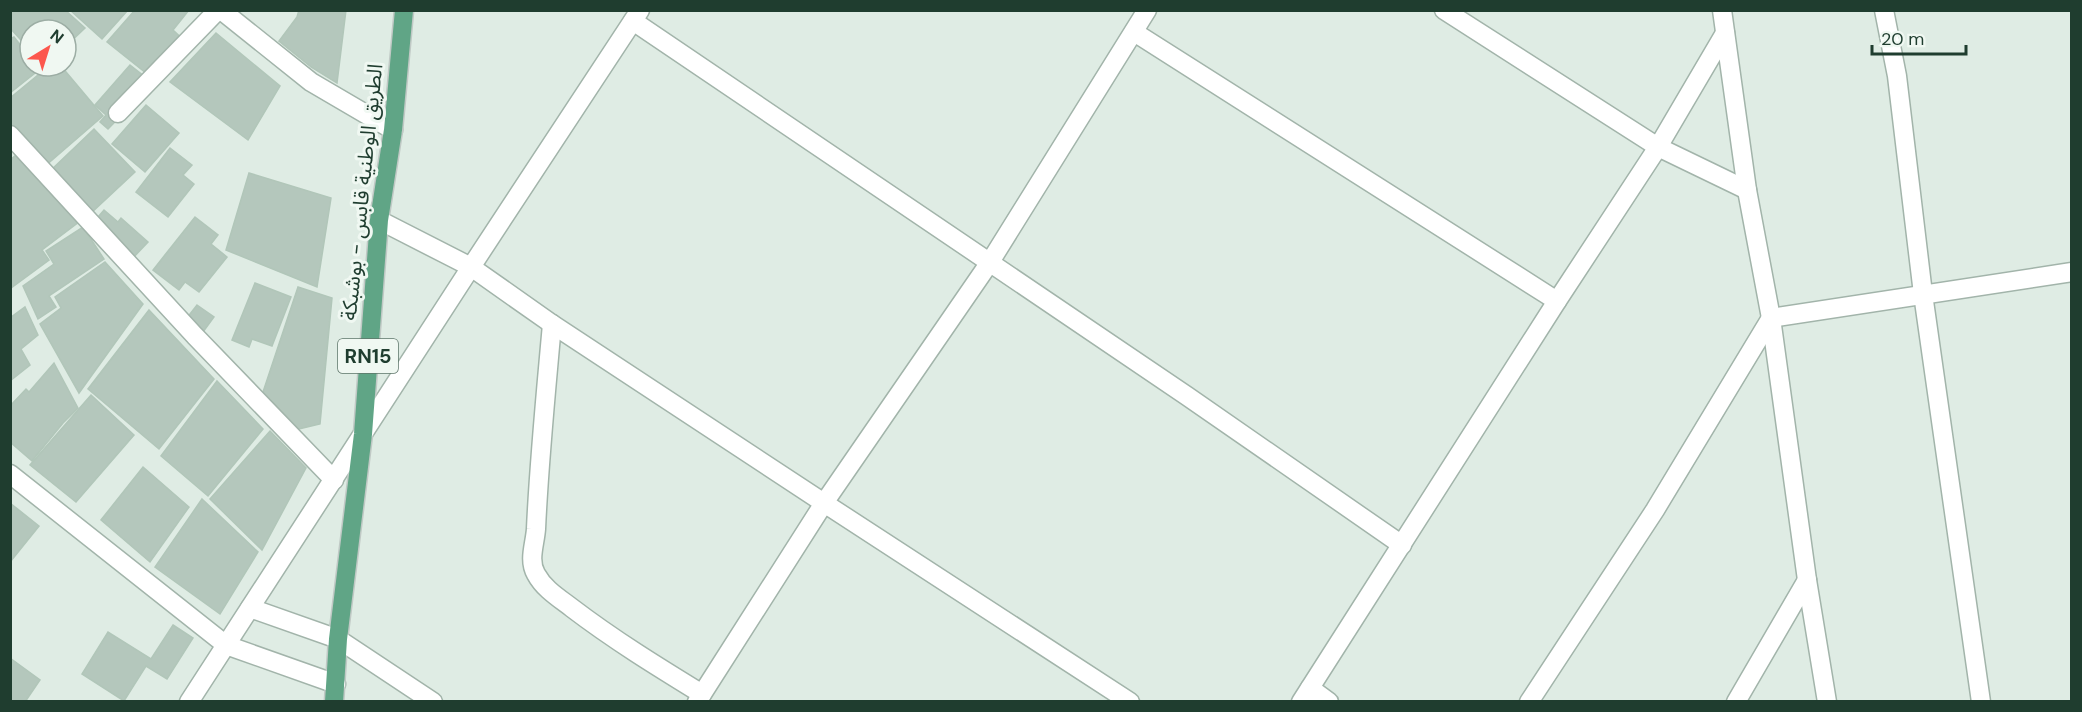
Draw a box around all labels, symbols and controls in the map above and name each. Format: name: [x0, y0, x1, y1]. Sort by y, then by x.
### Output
north arrow: [18, 18, 78, 78]
scale bar: [1872, 18, 1966, 56]
text: N: [46, 25, 68, 48]
text: 20 m: [1881, 27, 1924, 51]
street label: الطريق الوطنية قابس - بوشبكة: [335, 62, 389, 322]
road number: RN15: [338, 339, 398, 373]

